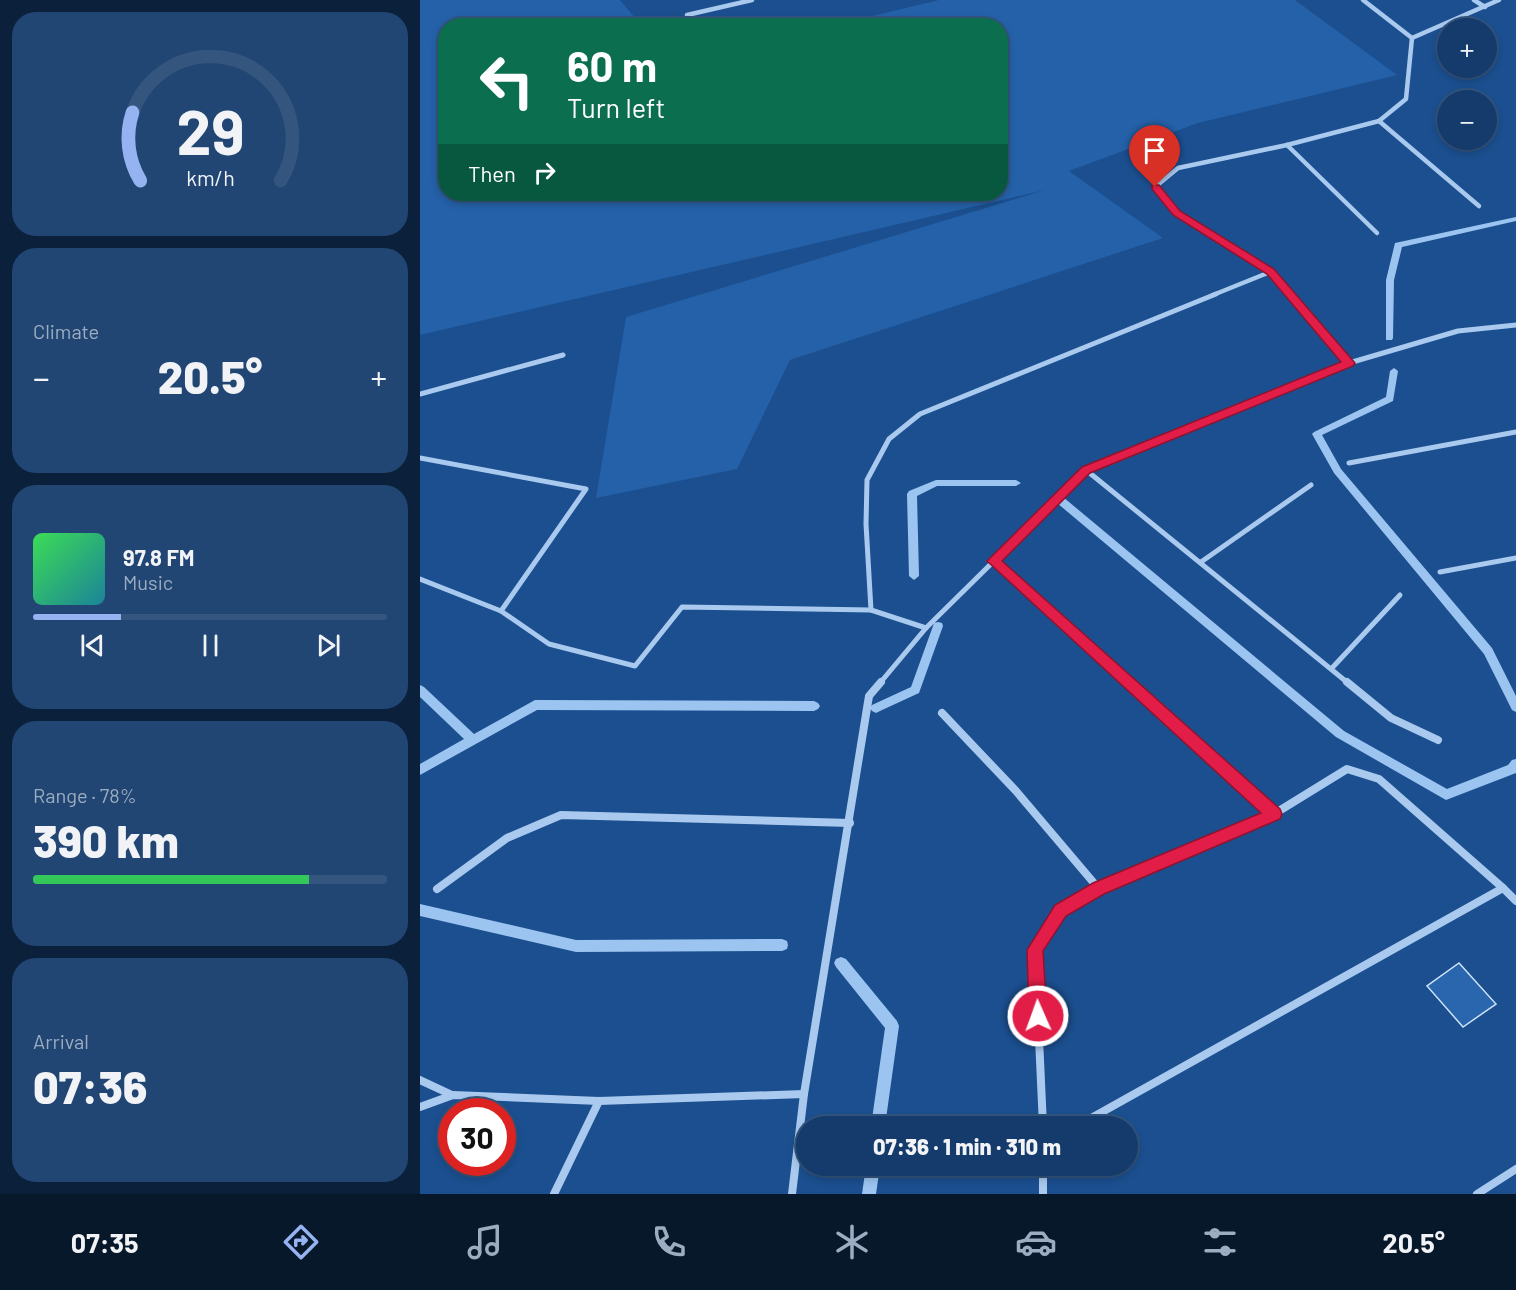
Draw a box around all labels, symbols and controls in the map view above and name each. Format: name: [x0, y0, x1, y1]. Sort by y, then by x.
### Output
map controls: [1437, 18, 1497, 150]
button: +: [1437, 18, 1497, 78]
text: 60 m: [567, 40, 657, 90]
icon: left: [468, 42, 546, 120]
button: −: [1437, 90, 1497, 150]
text: Turn left: [567, 91, 665, 123]
text: 29: [176, 93, 244, 167]
pin: [1129, 125, 1180, 187]
icon: arrive: [1138, 134, 1171, 167]
icon: right: [528, 156, 561, 189]
text: Then: [468, 160, 516, 186]
text: km/h: [186, 166, 234, 191]
text: Climate: [33, 319, 99, 343]
text: 20.5°: [158, 349, 262, 403]
text: −: [33, 357, 50, 397]
text: +: [371, 357, 387, 397]
text: 97.8 FM: [123, 544, 194, 570]
text: Music: [123, 570, 173, 594]
icon: previous: [76, 629, 109, 662]
icon: pause: [194, 629, 227, 662]
icon: next: [312, 629, 345, 662]
text: Range · 78%: [33, 783, 137, 807]
text: 390 km: [33, 813, 179, 867]
position arrow: [1006, 984, 1070, 1048]
text: Arrival: [33, 1029, 89, 1053]
text: 07:36: [33, 1059, 147, 1113]
speed limit sign: 30: [438, 1098, 516, 1176]
text: 07:36 · 1 min · 310 m: [873, 1133, 1061, 1159]
icon: directions: [280, 1221, 322, 1263]
icon: music: [464, 1221, 506, 1263]
icon: phone: [648, 1221, 690, 1263]
icon: climate: [831, 1221, 873, 1263]
icon: car: [1015, 1221, 1057, 1263]
icon: filters: [1199, 1221, 1241, 1263]
text: 07:35: [71, 1226, 139, 1258]
text: 20.5°: [1383, 1226, 1445, 1258]

